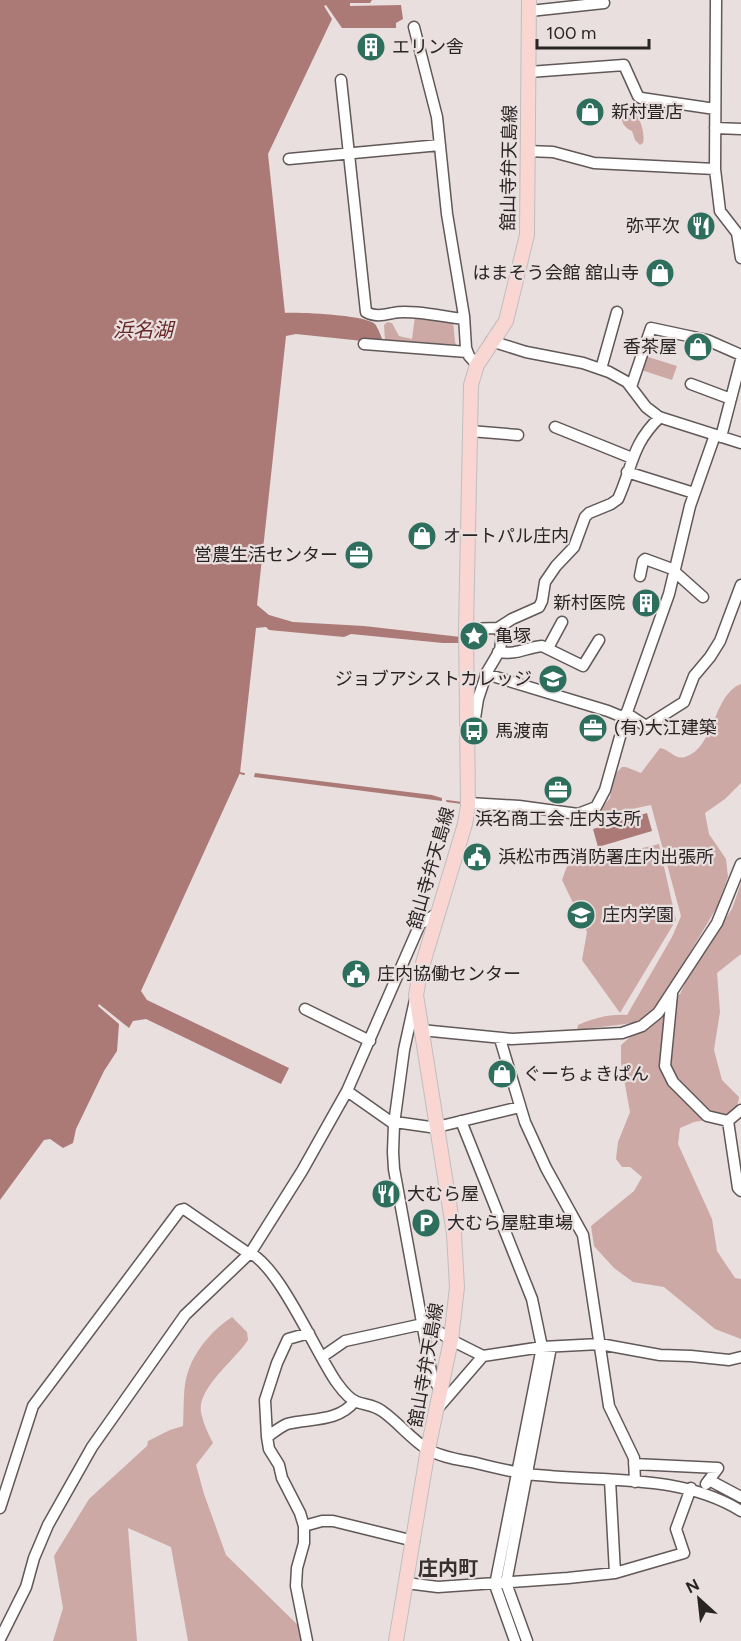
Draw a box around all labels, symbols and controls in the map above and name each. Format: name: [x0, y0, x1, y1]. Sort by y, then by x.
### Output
scale bar: [537, 12, 650, 50]
text: 100 m: [546, 22, 596, 44]
building icon: エリン舎: [355, 31, 387, 63]
place label: エリン舎: [392, 36, 464, 58]
shop icon: 新村畳店: [574, 96, 606, 128]
place label: 新村畳店: [611, 101, 683, 123]
street label: 舘山寺弁天島線: [497, 105, 521, 231]
restaurant icon: 弥平次: [685, 210, 717, 242]
place label: 弥平次: [626, 215, 680, 237]
shop icon: はまそう会館 舘山寺: [644, 257, 676, 289]
place label: はまそう会館 舘山寺: [473, 262, 639, 284]
water label: 浜名湖: [113, 318, 176, 342]
shop icon: 香茶屋: [682, 331, 714, 363]
place label: 香茶屋: [623, 336, 677, 358]
shop icon: オートパル庄内: [406, 520, 438, 552]
place label: オートパル庄内: [443, 525, 569, 547]
office icon: 営農生活センター: [343, 539, 375, 571]
place label: 営農生活センター: [194, 544, 338, 566]
building icon: 新村医院: [630, 587, 662, 619]
place label: 新村医院: [553, 592, 625, 614]
place icon: 亀塚: [458, 620, 490, 652]
place label: 亀塚: [495, 625, 531, 647]
school or university icon: ジョブアシストカレッジ: [537, 663, 569, 695]
place label: ジョブアシストカレッジ: [335, 668, 532, 690]
office icon: (有)大江建築: [577, 712, 609, 744]
bus stop icon: 馬渡南: [458, 715, 490, 747]
place label: (有)大江建築: [614, 717, 717, 739]
place label: 馬渡南: [495, 720, 549, 742]
office icon: 浜名商工会 庄内支所: [542, 774, 574, 806]
street label: 舘山寺弁天島線: [403, 804, 459, 932]
place label: 浜名商工会 庄内支所: [475, 808, 641, 830]
public building icon: 浜松市西消防署庄内出張所: [461, 841, 493, 873]
place label: 浜松市西消防署庄内出張所: [498, 846, 714, 868]
school or university icon: 庄内学園: [565, 899, 597, 931]
place label: 庄内学園: [602, 904, 674, 926]
public building icon: 庄内協働センター: [340, 958, 372, 990]
place label: 庄内協働センター: [377, 963, 521, 985]
shop icon: ぐーちょきぱん: [486, 1058, 518, 1090]
place label: ぐーちょきぱん: [523, 1063, 649, 1085]
restaurant icon: 大むら屋: [370, 1178, 402, 1210]
place label: 大むら屋: [407, 1183, 479, 1205]
parking icon: 大むら屋駐車場: [410, 1207, 442, 1239]
place label: 大むら屋駐車場: [447, 1212, 573, 1234]
street label: 舘山寺弁天島線: [404, 1301, 448, 1429]
district label: 庄内町: [418, 1556, 478, 1580]
north arrow: [669, 1569, 729, 1629]
text: N: [683, 1575, 702, 1597]

